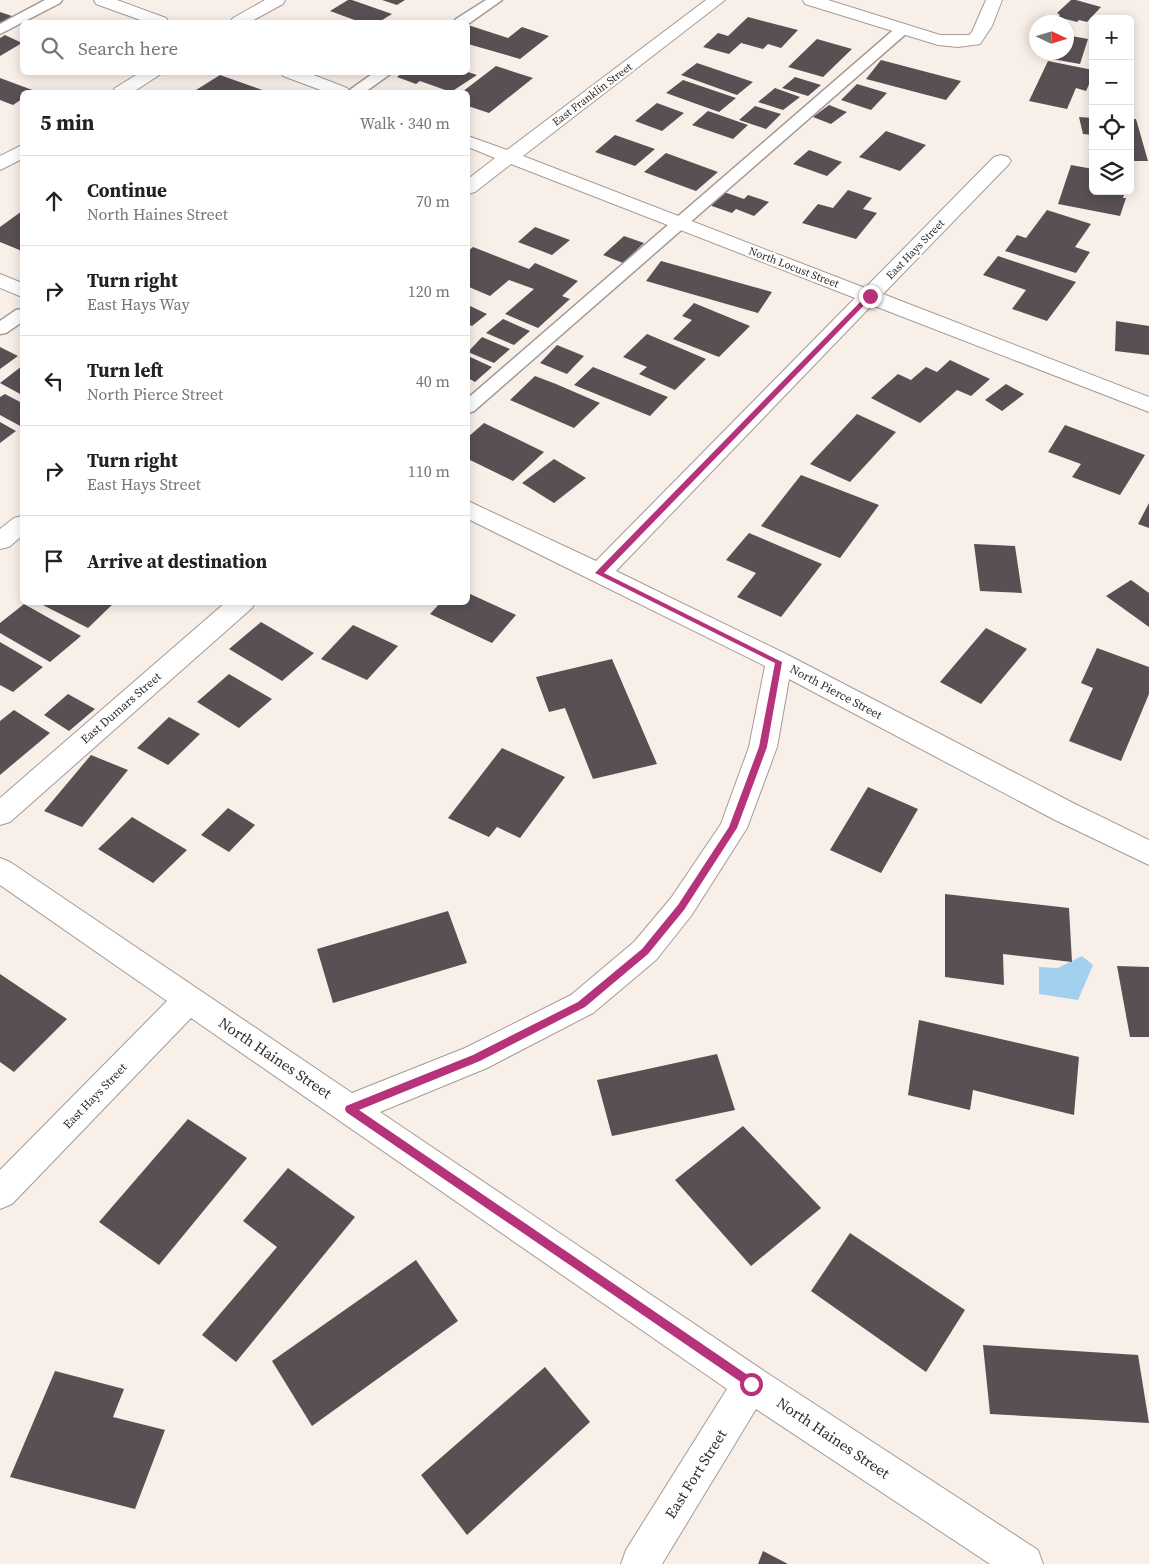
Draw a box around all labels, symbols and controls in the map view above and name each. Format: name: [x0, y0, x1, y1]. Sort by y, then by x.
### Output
north arrow: [1029, 15, 1074, 60]
map controls: [1089, 15, 1134, 195]
button: +: [1089, 15, 1134, 60]
search box: [20, 20, 470, 75]
icon: search: [38, 34, 66, 62]
text: Search here: [78, 35, 178, 61]
street label: East Franklin Street: [549, 59, 636, 129]
button: −: [1089, 60, 1134, 105]
button: locate: [1089, 105, 1134, 150]
text: 5 min: [40, 108, 95, 137]
text: Walk · 340 m: [360, 112, 450, 134]
button: layers: [1089, 150, 1134, 195]
text: Continue: [87, 177, 167, 203]
icon: ahead: [40, 187, 68, 215]
text: 70 m: [416, 190, 450, 212]
text: North Haines Street: [87, 203, 228, 225]
street label: East Hays Street: [883, 216, 948, 283]
street label: North Locust Street: [747, 243, 841, 292]
text: Turn right: [87, 267, 178, 293]
icon: right: [40, 277, 68, 305]
text: 120 m: [408, 280, 450, 302]
route end: [859, 285, 882, 308]
text: East Hays Way: [87, 293, 190, 315]
text: Turn left: [87, 357, 163, 383]
icon: left: [40, 367, 68, 395]
text: 40 m: [416, 370, 450, 392]
text: North Pierce Street: [87, 383, 223, 405]
text: Turn right: [87, 447, 178, 473]
icon: right: [40, 457, 68, 485]
text: 110 m: [408, 460, 450, 482]
text: East Hays Street: [87, 473, 201, 495]
icon: arrive: [40, 547, 68, 575]
text: Arrive at destination: [87, 548, 267, 574]
street label: North Pierce Street: [787, 661, 885, 723]
street label: East Dumars Street: [77, 669, 165, 747]
street label: North Haines Street: [215, 1012, 336, 1103]
street label: East Hays Street: [60, 1060, 131, 1132]
route start: [740, 1373, 763, 1396]
street label: North Haines Street: [773, 1392, 894, 1483]
street label: East Fort Street: [660, 1425, 731, 1522]

